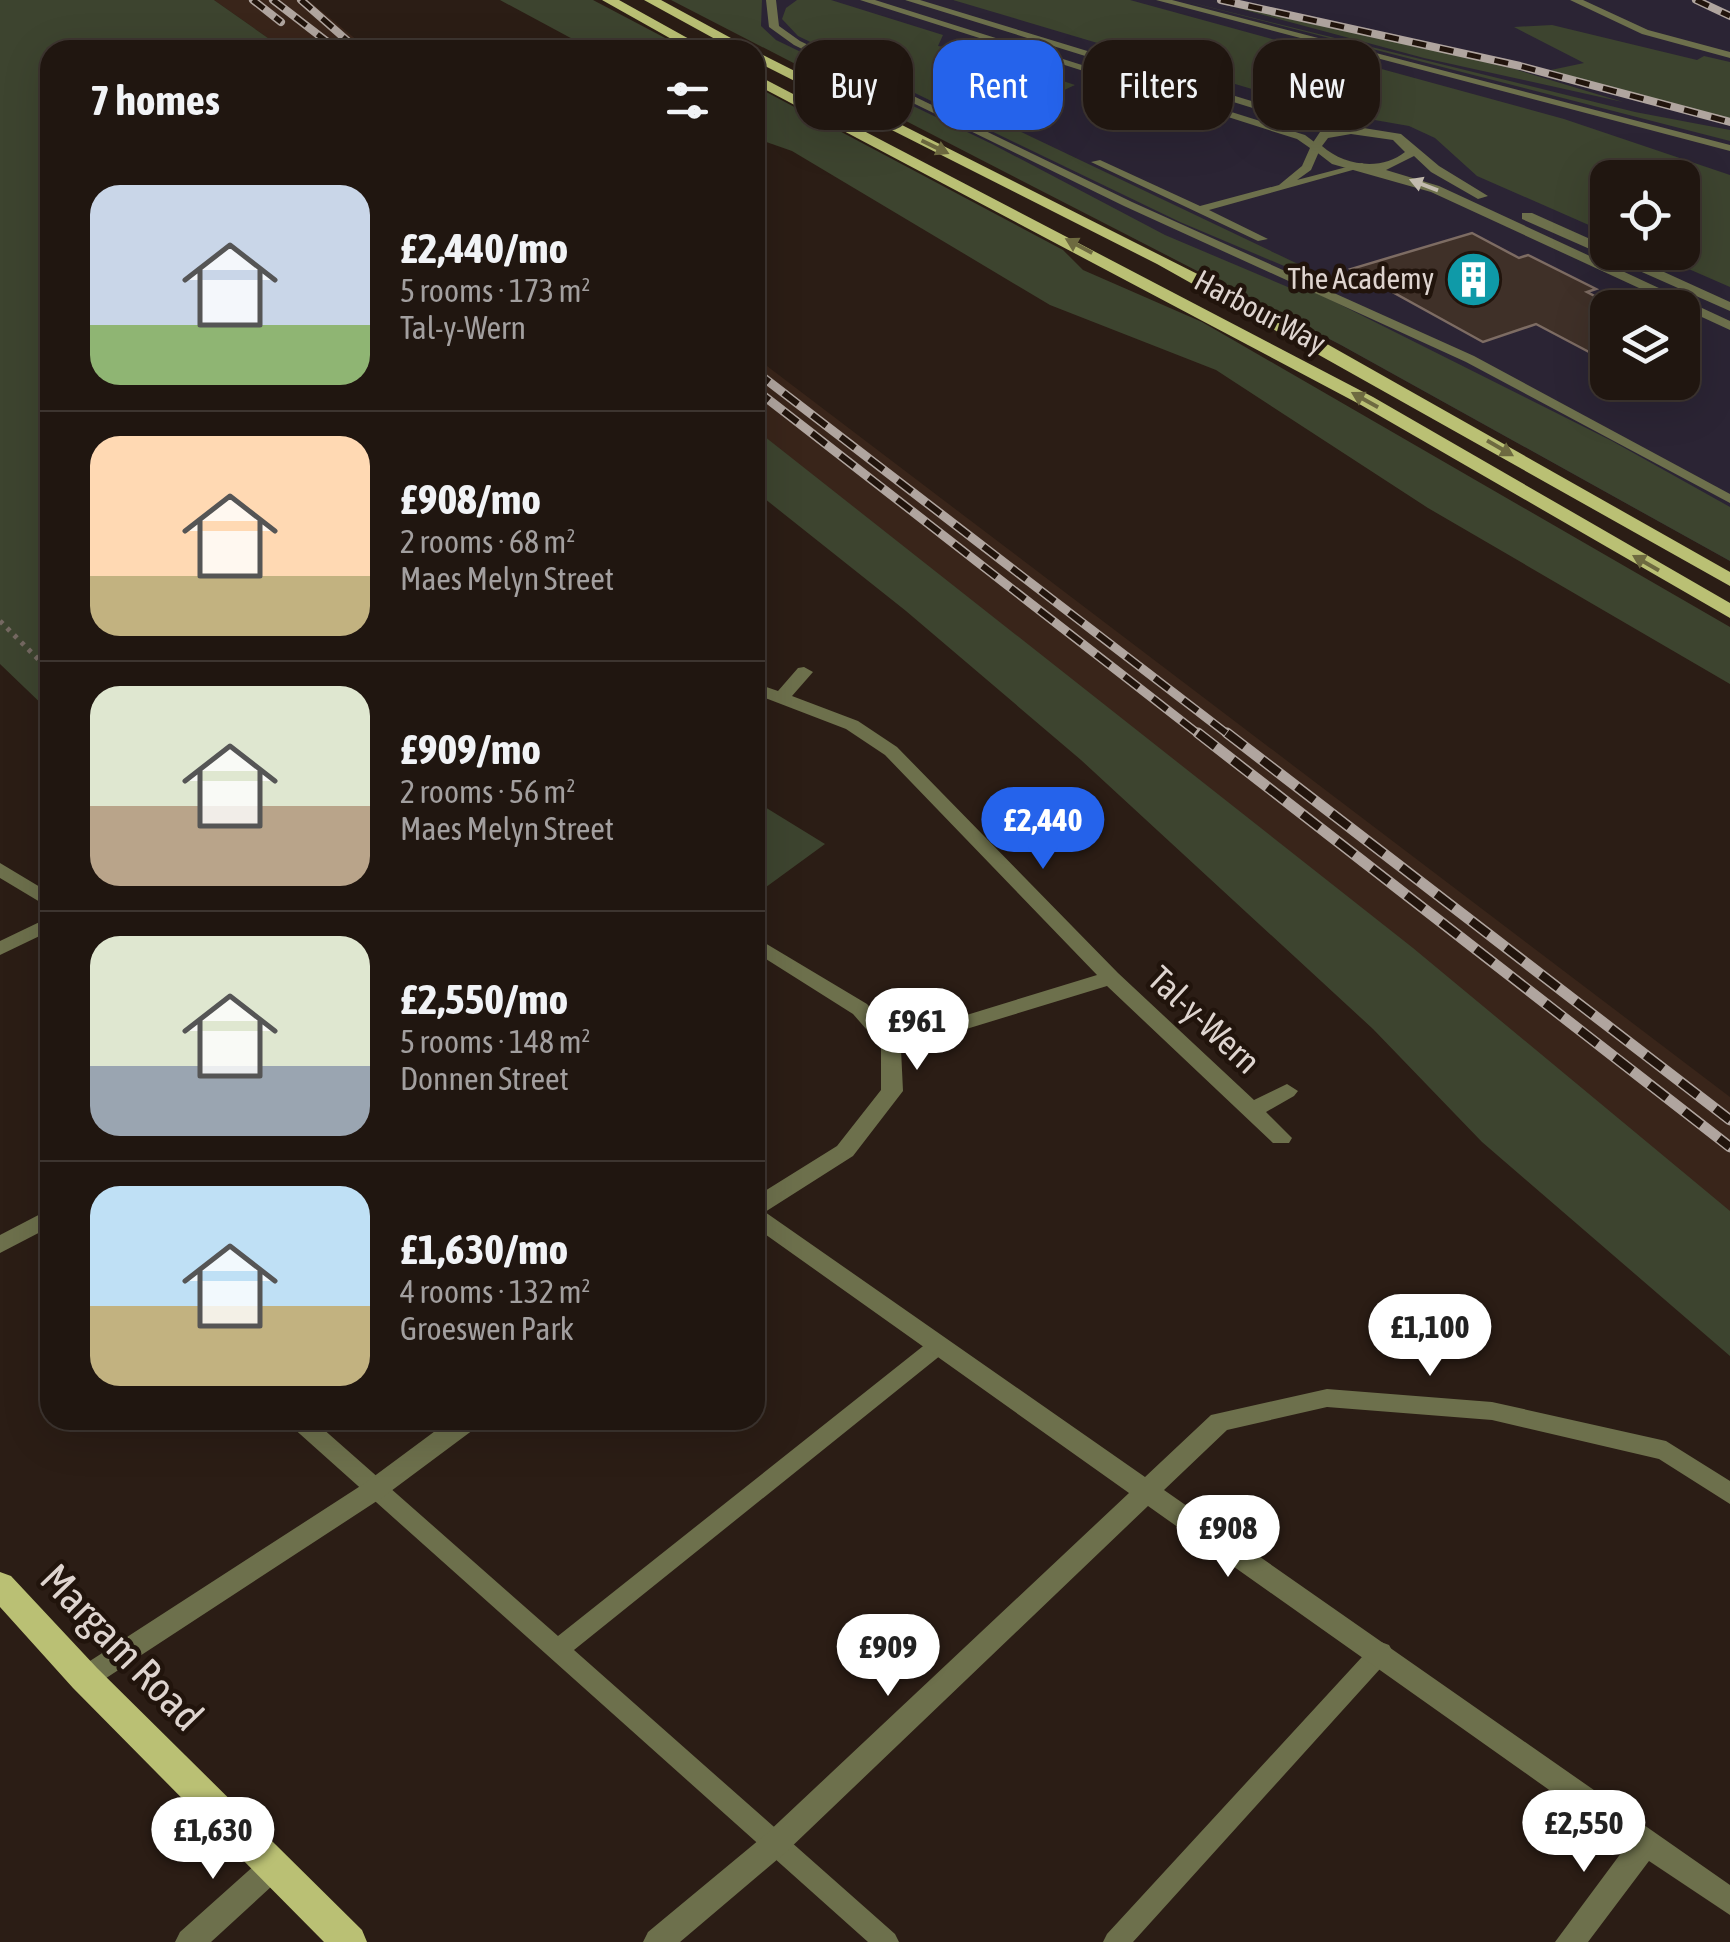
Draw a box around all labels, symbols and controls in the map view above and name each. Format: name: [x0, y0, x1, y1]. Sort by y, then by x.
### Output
chip: Buy: [795, 40, 913, 130]
chip: Rent: [933, 40, 1063, 130]
chip: Filters: [1083, 40, 1233, 130]
chip: New: [1253, 40, 1380, 130]
icon: filters: [660, 73, 715, 128]
text: 7 homes: [90, 76, 220, 124]
one-way arrow: [921, 139, 950, 156]
map controls: [1590, 160, 1700, 400]
button: locate: [1590, 160, 1700, 270]
one-way arrow: [1409, 177, 1439, 192]
text: £2,440/mo: [400, 224, 568, 272]
icon: home: [170, 225, 290, 345]
one-way arrow: [1064, 238, 1093, 255]
building icon: The Academy: [1443, 249, 1503, 309]
place label: The Academy: [1288, 261, 1434, 295]
street label: Harbour Way: [1189, 262, 1332, 360]
text: 5 rooms · 173 m²: [400, 272, 590, 309]
button: layers: [1590, 290, 1700, 400]
text: Tal-y-Wern: [400, 309, 526, 346]
one-way arrow: [1350, 392, 1379, 409]
one-way arrow: [1486, 438, 1514, 456]
text: £908/mo: [400, 475, 541, 523]
icon: home: [170, 476, 290, 596]
text: 2 rooms · 68 m²: [400, 523, 575, 560]
one-way arrow: [1632, 555, 1660, 573]
text: Maes Melyn Street: [400, 560, 614, 597]
text: £909/mo: [400, 725, 541, 773]
icon: home: [170, 726, 290, 846]
text: 2 rooms · 56 m²: [400, 773, 575, 810]
pin: £2,440: [962, 787, 1124, 872]
text: £2,440: [1003, 801, 1083, 838]
text: Maes Melyn Street: [400, 810, 614, 847]
street label: Tal-y-Wern: [1141, 958, 1269, 1081]
text: £2,550/mo: [400, 975, 568, 1023]
icon: home: [170, 976, 290, 1096]
pin: £961: [858, 988, 976, 1073]
text: £961: [888, 1002, 946, 1039]
text: 5 rooms · 148 m²: [400, 1023, 590, 1060]
text: Donnen Street: [400, 1060, 569, 1097]
text: £1,630/mo: [400, 1225, 568, 1273]
icon: home: [170, 1226, 290, 1346]
text: 4 rooms · 132 m²: [400, 1273, 590, 1310]
pin: £1,100: [1349, 1294, 1511, 1379]
text: £1,100: [1390, 1308, 1470, 1345]
text: Groeswen Park: [400, 1310, 574, 1347]
pin: £908: [1169, 1495, 1287, 1580]
text: £908: [1199, 1509, 1257, 1546]
street label: Margam Road: [31, 1554, 213, 1740]
pin: £909: [829, 1614, 947, 1699]
text: £909: [859, 1628, 917, 1665]
pin: £2,550: [1503, 1790, 1665, 1875]
pin: £1,630: [132, 1797, 294, 1882]
text: £2,550: [1544, 1804, 1624, 1841]
text: £1,630: [173, 1811, 253, 1848]

